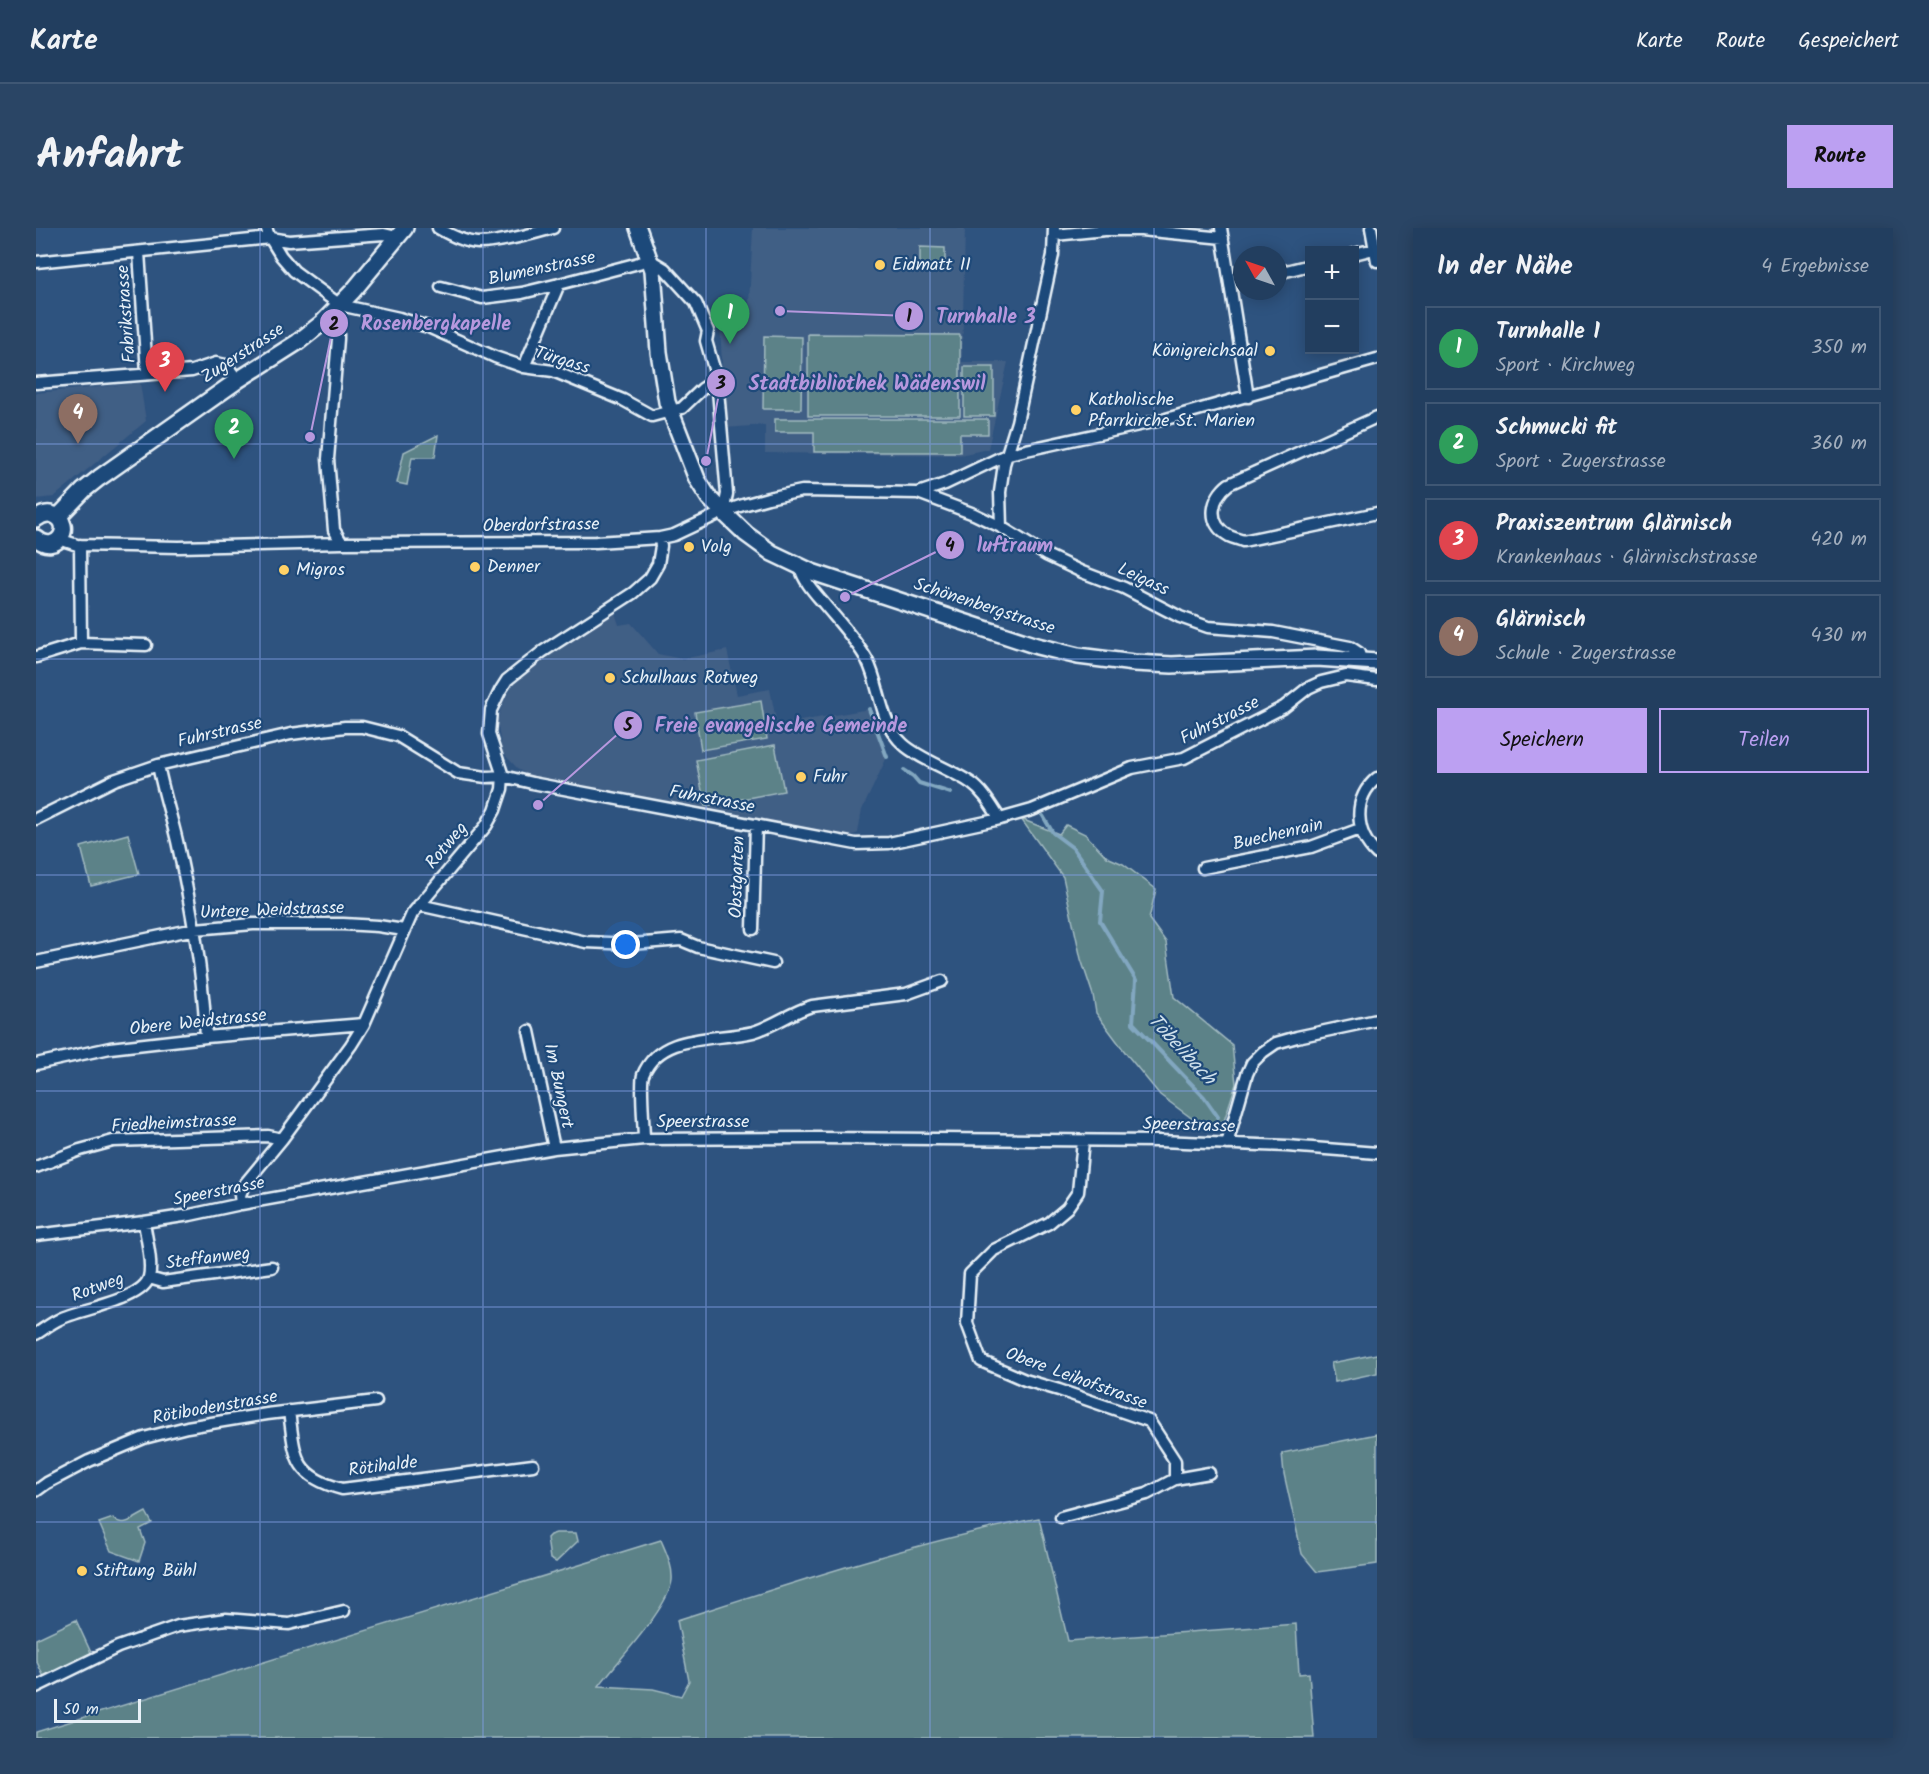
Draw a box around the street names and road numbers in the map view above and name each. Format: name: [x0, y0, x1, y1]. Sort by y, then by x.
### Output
street label: Blumenstrasse: [486, 243, 598, 295]
street label: Fabrikstrasse: [109, 264, 145, 364]
street label: Zugerstrasse: [195, 316, 291, 392]
street label: Türgass: [531, 339, 594, 383]
street label: Oberdorfstrasse: [482, 510, 600, 542]
street label: Leigass: [1112, 555, 1174, 605]
street label: Schönenbergstrasse: [910, 570, 1058, 644]
street label: Fuhrstrasse: [1175, 689, 1265, 753]
street label: Fuhrstrasse: [175, 709, 265, 757]
street label: Fuhrstrasse: [667, 778, 757, 822]
street label: Buechenrain: [1230, 811, 1326, 859]
street label: Rotweg: [418, 816, 476, 876]
street label: Obstgarten: [722, 835, 754, 919]
street label: Untere Weidstrasse: [199, 894, 345, 928]
street label: Obere Weidstrasse: [128, 1001, 268, 1045]
street label: Im Bungert: [535, 1041, 581, 1132]
street label: Friedheimstrasse: [111, 1106, 237, 1142]
street label: Speerstrasse: [657, 1108, 749, 1137]
street label: Speerstrasse: [1142, 1110, 1236, 1142]
street label: Speerstrasse: [171, 1169, 267, 1215]
street label: Steffanweg: [164, 1239, 252, 1279]
street label: Rotweg: [67, 1265, 129, 1311]
street label: Obere Leihofstrasse: [1001, 1340, 1151, 1418]
street label: Rötibodenstrasse: [150, 1383, 280, 1433]
street label: Rötihalde: [347, 1448, 419, 1486]

